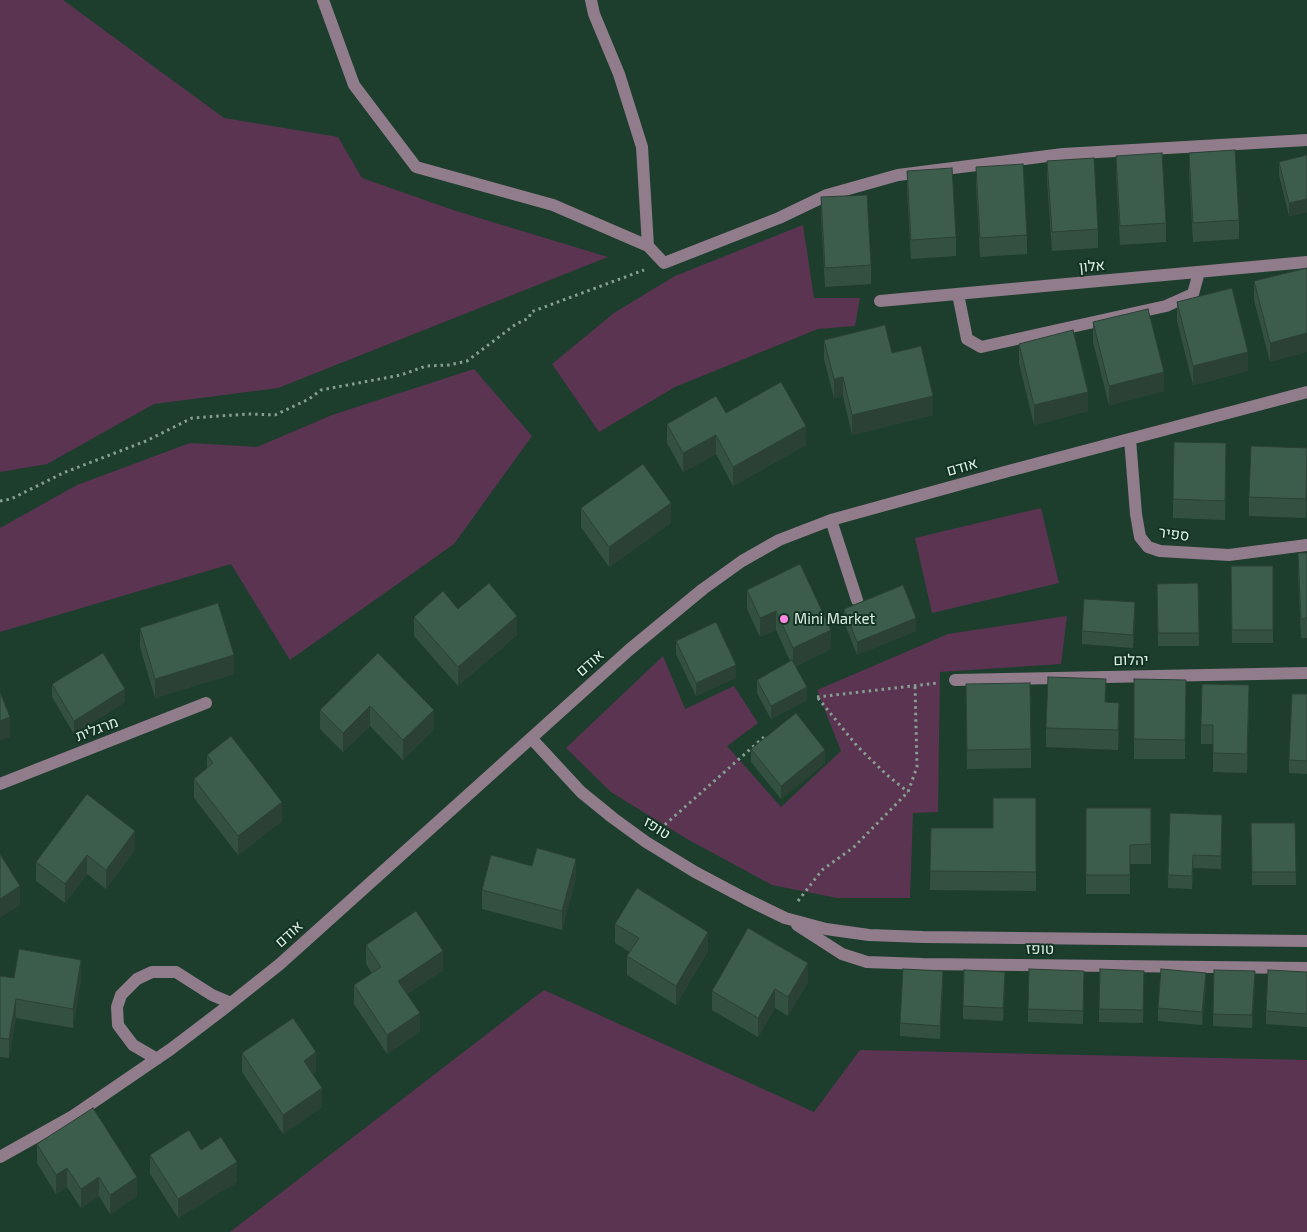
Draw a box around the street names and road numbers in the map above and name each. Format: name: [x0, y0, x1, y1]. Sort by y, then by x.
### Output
street label: אלון: [1078, 256, 1106, 276]
street label: אודם: [944, 454, 980, 480]
street label: ספיר: [1158, 523, 1190, 545]
street label: אודם: [572, 646, 608, 680]
street label: יהלום: [1113, 651, 1149, 669]
street label: מרגלית: [73, 713, 121, 745]
street label: טופז: [640, 813, 674, 843]
street label: אודם: [271, 917, 307, 951]
street label: טופז: [1026, 940, 1054, 958]

